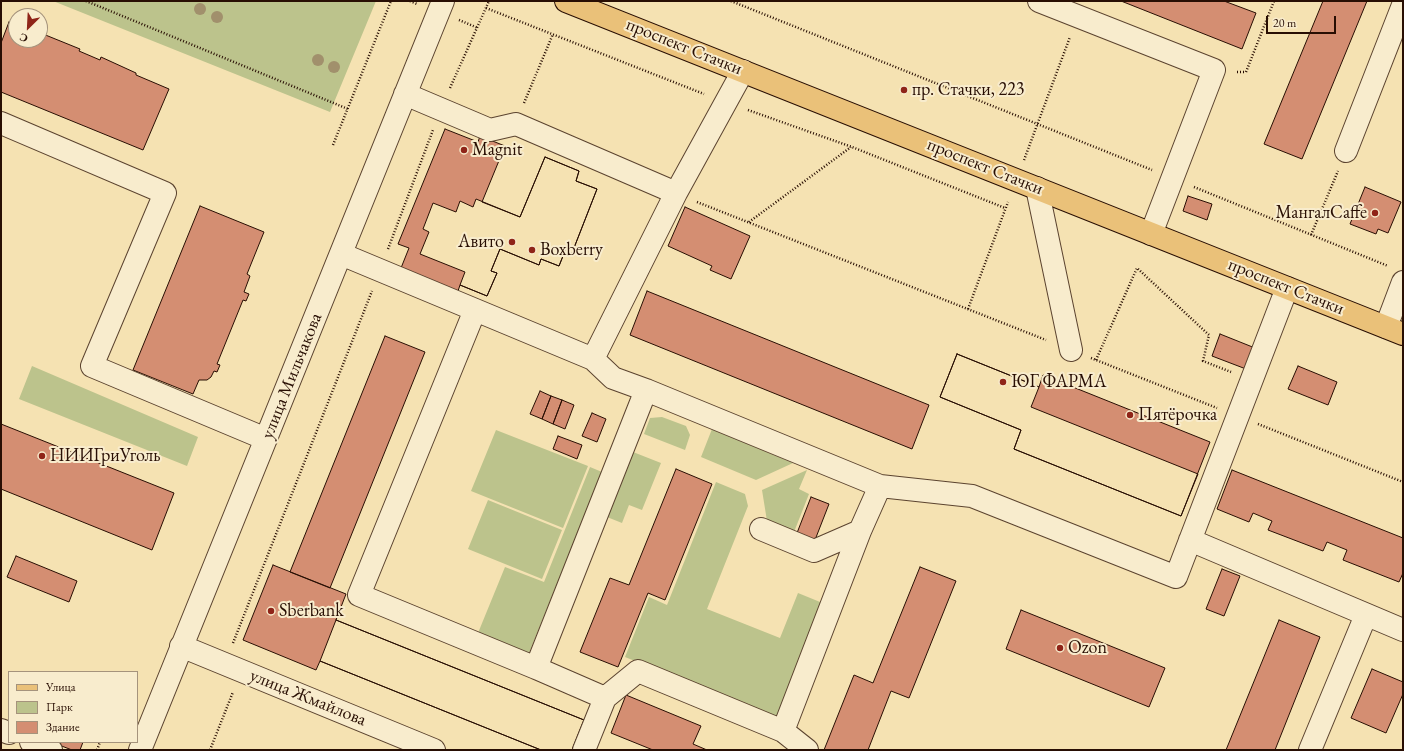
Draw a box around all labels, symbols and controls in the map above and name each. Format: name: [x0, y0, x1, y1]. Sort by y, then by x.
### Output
north arrow: [8, 8, 48, 48]
scale bar: [1268, 8, 1338, 34]
street label: проспект Стачки: [623, 14, 745, 80]
text: 20 m: [1273, 15, 1296, 31]
text: С: [17, 30, 30, 46]
place label: пр. Стачки, 223: [912, 79, 1024, 101]
marker: пр. Стачки, 223: [899, 85, 909, 95]
street label: проспект Стачки: [924, 134, 1046, 200]
place label: Magnit: [472, 139, 522, 161]
marker: Magnit: [459, 145, 469, 155]
place label: МангалCaffe: [1275, 202, 1367, 224]
marker: МангалCaffe: [1370, 208, 1380, 218]
place label: Авито: [458, 231, 504, 253]
marker: Авито: [507, 237, 517, 247]
place label: Boxberry: [540, 239, 603, 261]
marker: Boxberry: [527, 245, 537, 255]
street label: проспект Стачки: [1225, 254, 1347, 320]
street label: улица Мильчакова: [257, 310, 327, 442]
place label: ЮГ ФАРМА: [1011, 371, 1106, 393]
marker: ЮГ ФАРМА: [998, 377, 1008, 387]
place label: Пятёрочка: [1138, 404, 1217, 426]
marker: Пятёрочка: [1125, 410, 1135, 420]
place label: НИИГриУголь: [50, 445, 160, 467]
marker: НИИГриУголь: [37, 451, 47, 461]
place label: Sberbank: [279, 600, 344, 622]
marker: Sberbank: [266, 606, 276, 616]
place label: Ozon: [1068, 637, 1107, 659]
marker: Ozon: [1055, 643, 1065, 653]
street label: улица Жмайлова: [247, 665, 369, 731]
legend: [8, 671, 138, 743]
text: Улица: [46, 679, 76, 695]
text: Парк: [46, 699, 73, 715]
text: Здание: [46, 719, 80, 735]

